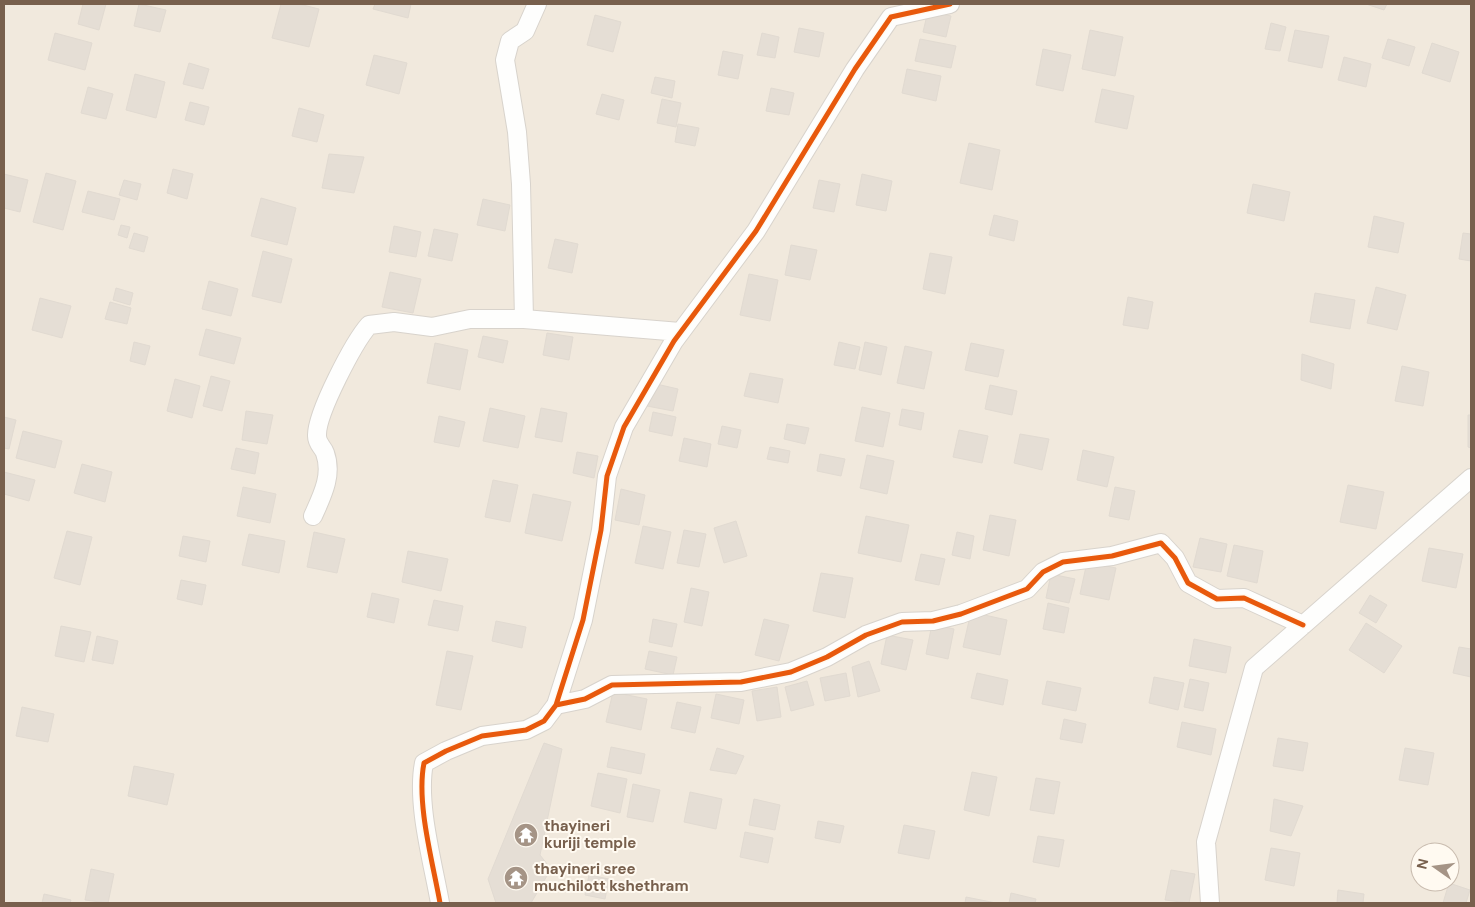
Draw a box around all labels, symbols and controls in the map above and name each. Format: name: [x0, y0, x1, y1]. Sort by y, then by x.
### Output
place label: thayineri kuriji temple: [544, 816, 636, 853]
temple icon: thayineri kuriji temple: [513, 822, 539, 848]
north arrow: [1410, 842, 1460, 892]
text: N: [1412, 857, 1432, 871]
place label: thayineri sree muchilott kshethram: [534, 859, 689, 896]
temple icon: thayineri sree muchilott kshethram: [503, 865, 529, 891]

